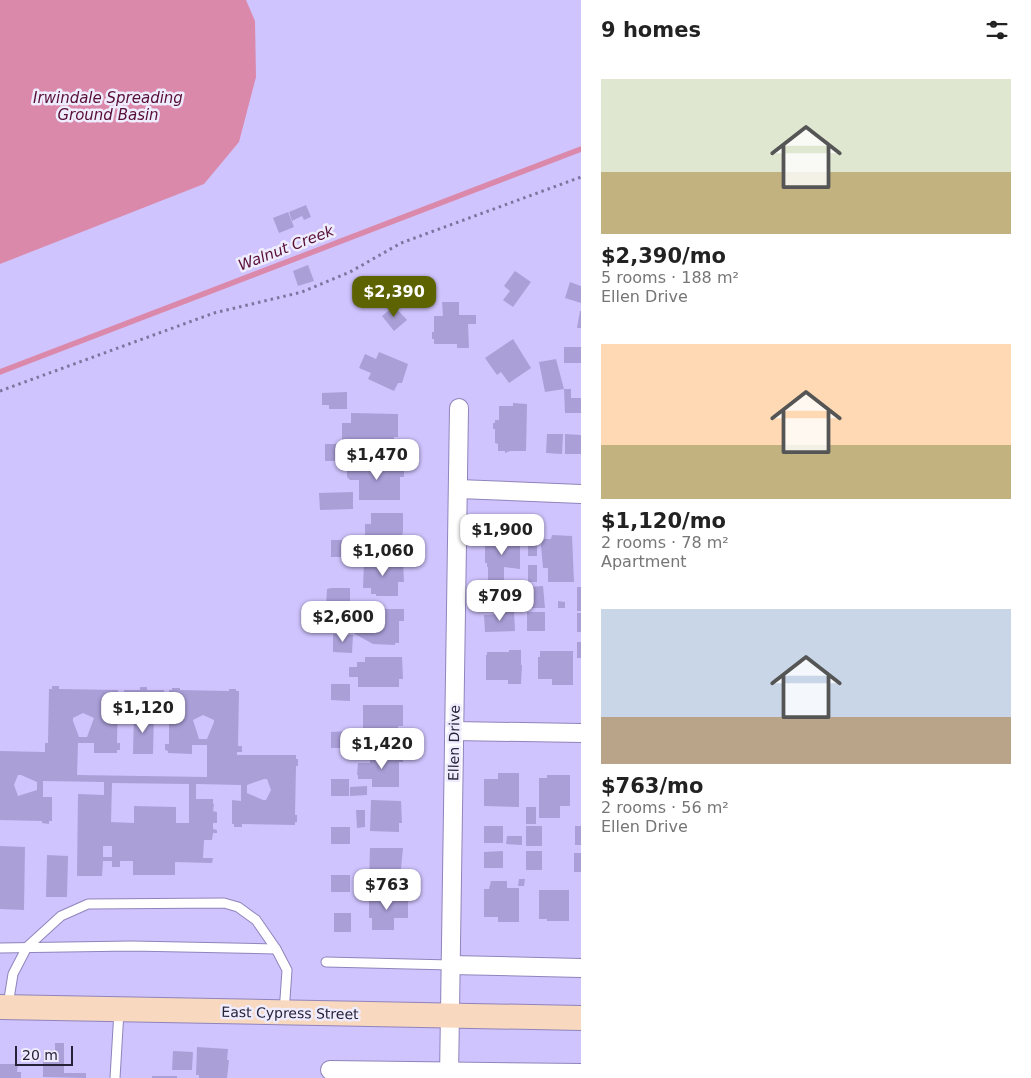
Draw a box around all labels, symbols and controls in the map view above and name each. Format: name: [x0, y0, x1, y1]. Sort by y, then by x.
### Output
icon: filters: [983, 16, 1011, 44]
text: 9 homes: [601, 18, 701, 42]
water label: Irwindale Spreading Ground Basin: [33, 89, 183, 124]
icon: home: [761, 112, 851, 202]
water label: Walnut Creek: [236, 221, 338, 274]
text: $2,390/mo: [601, 244, 726, 268]
text: 5 rooms · 188 m²: [601, 268, 739, 287]
pin: $2,390: [353, 276, 435, 318]
text: $2,390: [363, 282, 425, 301]
text: Ellen Drive: [601, 287, 688, 306]
icon: home: [761, 377, 851, 467]
pin: $1,470: [336, 438, 418, 481]
text: $1,470: [346, 445, 408, 464]
text: $1,120/mo: [601, 509, 726, 533]
pin: $1,900: [461, 514, 543, 556]
text: $1,900: [471, 520, 533, 539]
text: 2 rooms · 78 m²: [601, 533, 729, 552]
pin: $1,060: [342, 534, 424, 577]
text: $1,060: [352, 541, 414, 560]
text: Apartment: [601, 552, 687, 571]
pin: $709: [470, 580, 530, 622]
text: $709: [478, 586, 522, 605]
pin: $2,600: [302, 600, 384, 643]
text: $2,600: [312, 607, 374, 626]
icon: home: [761, 642, 851, 732]
pin: $1,120: [102, 692, 184, 734]
text: $1,120: [112, 698, 174, 717]
street label: Ellen Drive: [445, 705, 463, 781]
pin: $1,420: [341, 728, 423, 770]
text: $1,420: [351, 734, 413, 753]
text: $763/mo: [601, 774, 703, 798]
text: 2 rooms · 56 m²: [601, 798, 729, 817]
text: Ellen Drive: [601, 817, 688, 836]
pin: $763: [357, 868, 417, 911]
text: $763: [365, 875, 409, 894]
street label: East Cypress Street: [221, 1004, 359, 1022]
scale bar: [15, 1043, 72, 1066]
text: 20 m: [22, 1047, 58, 1063]

